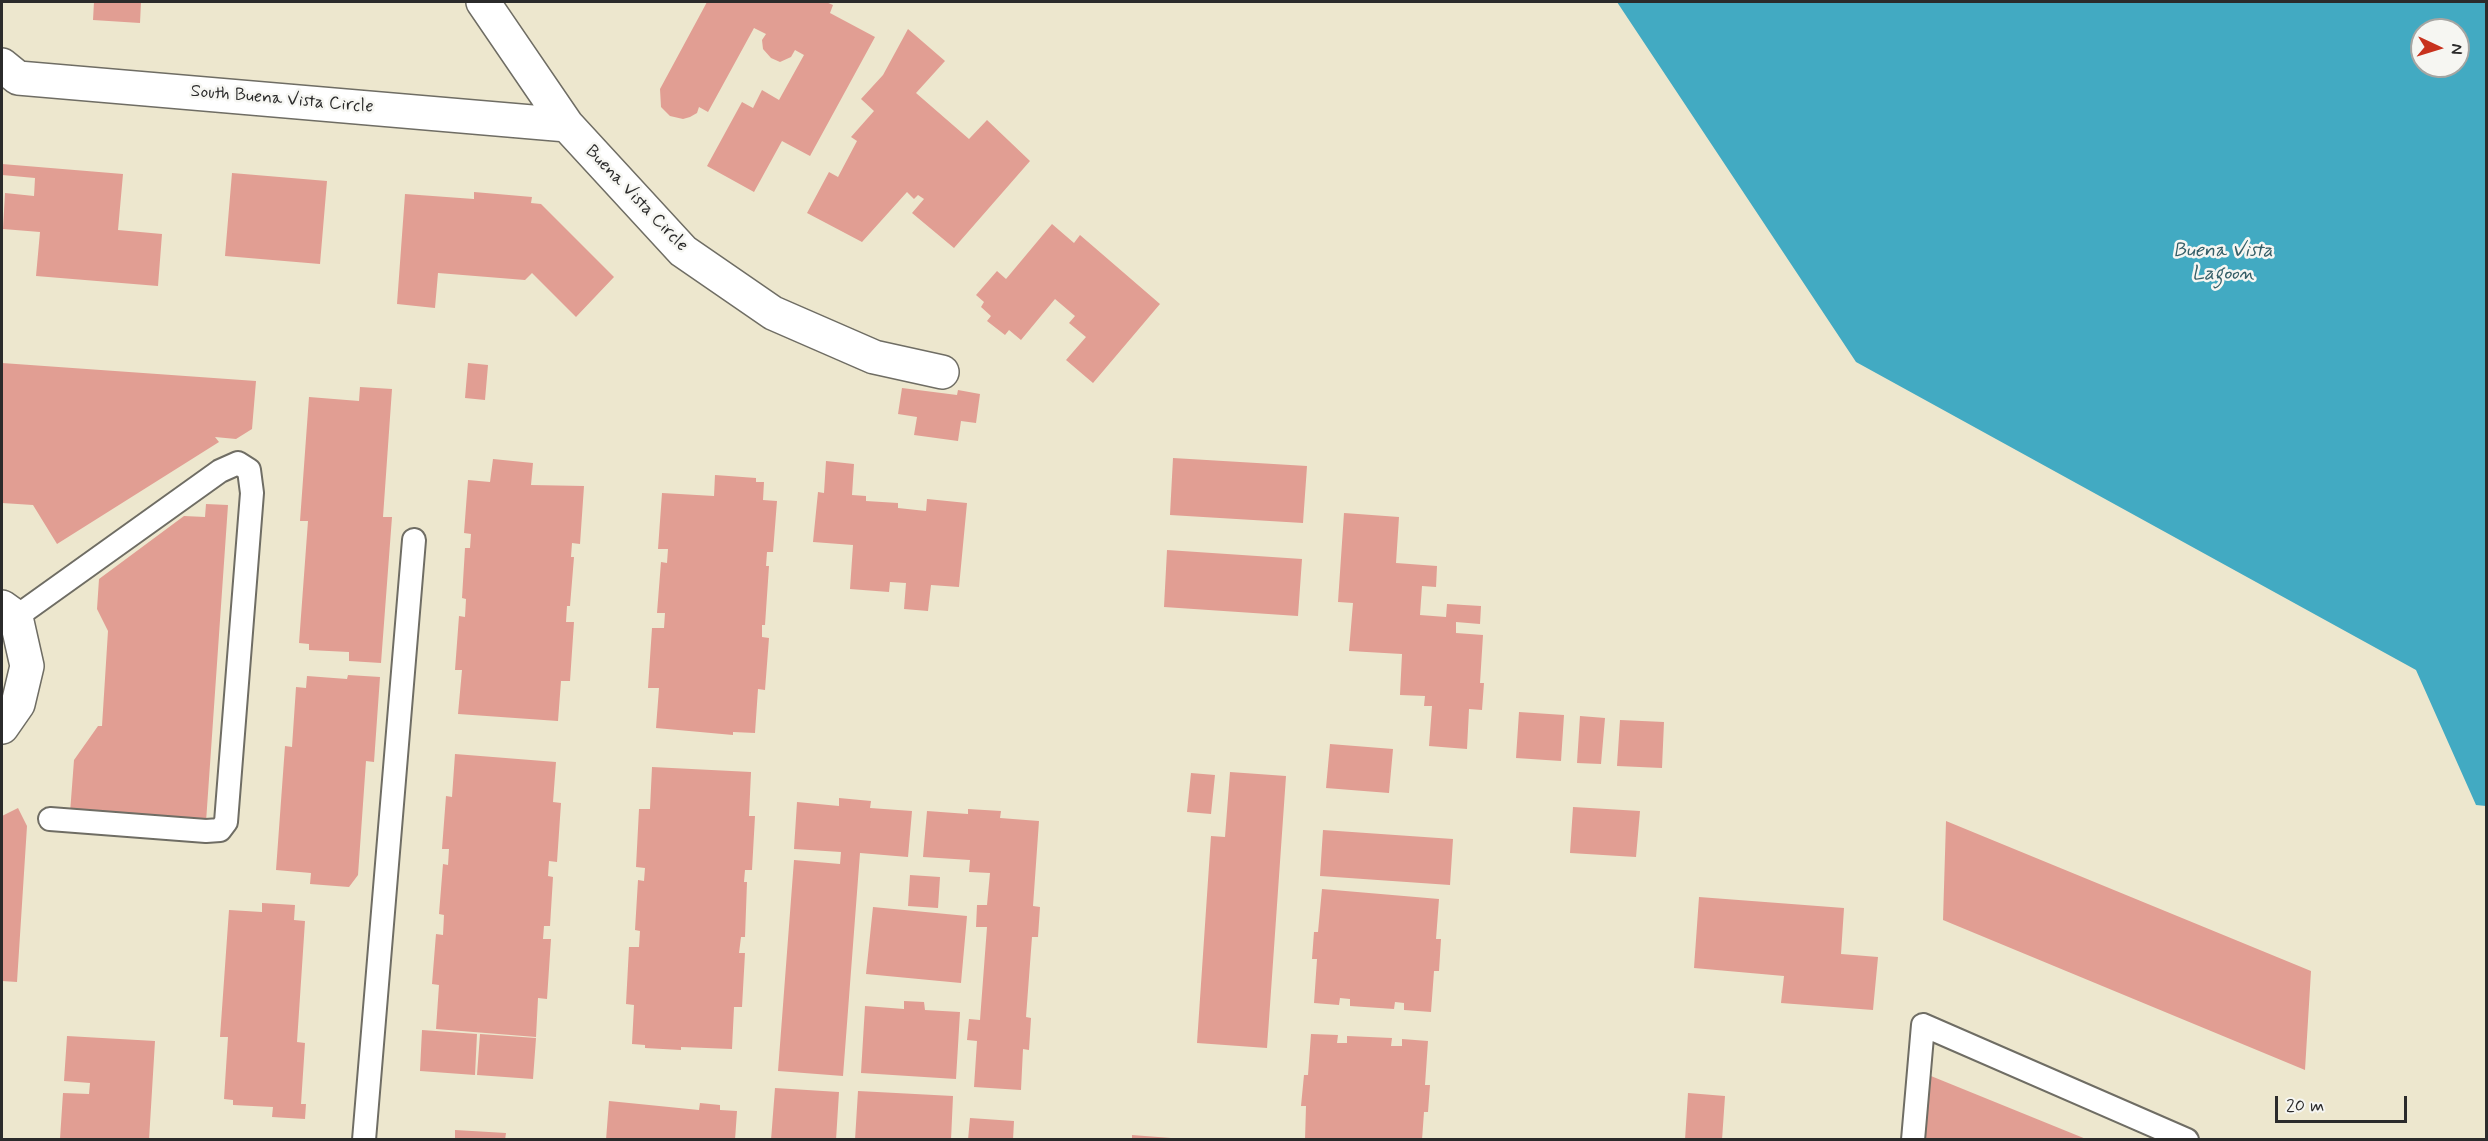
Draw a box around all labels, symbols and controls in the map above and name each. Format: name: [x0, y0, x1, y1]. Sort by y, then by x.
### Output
north arrow: [2410, 18, 2470, 78]
text: N: [2446, 43, 2467, 55]
street label: South Buena Vista Circle: [190, 81, 374, 119]
street label: Buena Vista Circle: [580, 141, 692, 257]
water label: Buena Vista Lagoon: [2173, 240, 2273, 287]
scale bar: [2278, 1084, 2410, 1122]
text: 20 m: [2286, 1094, 2324, 1118]

